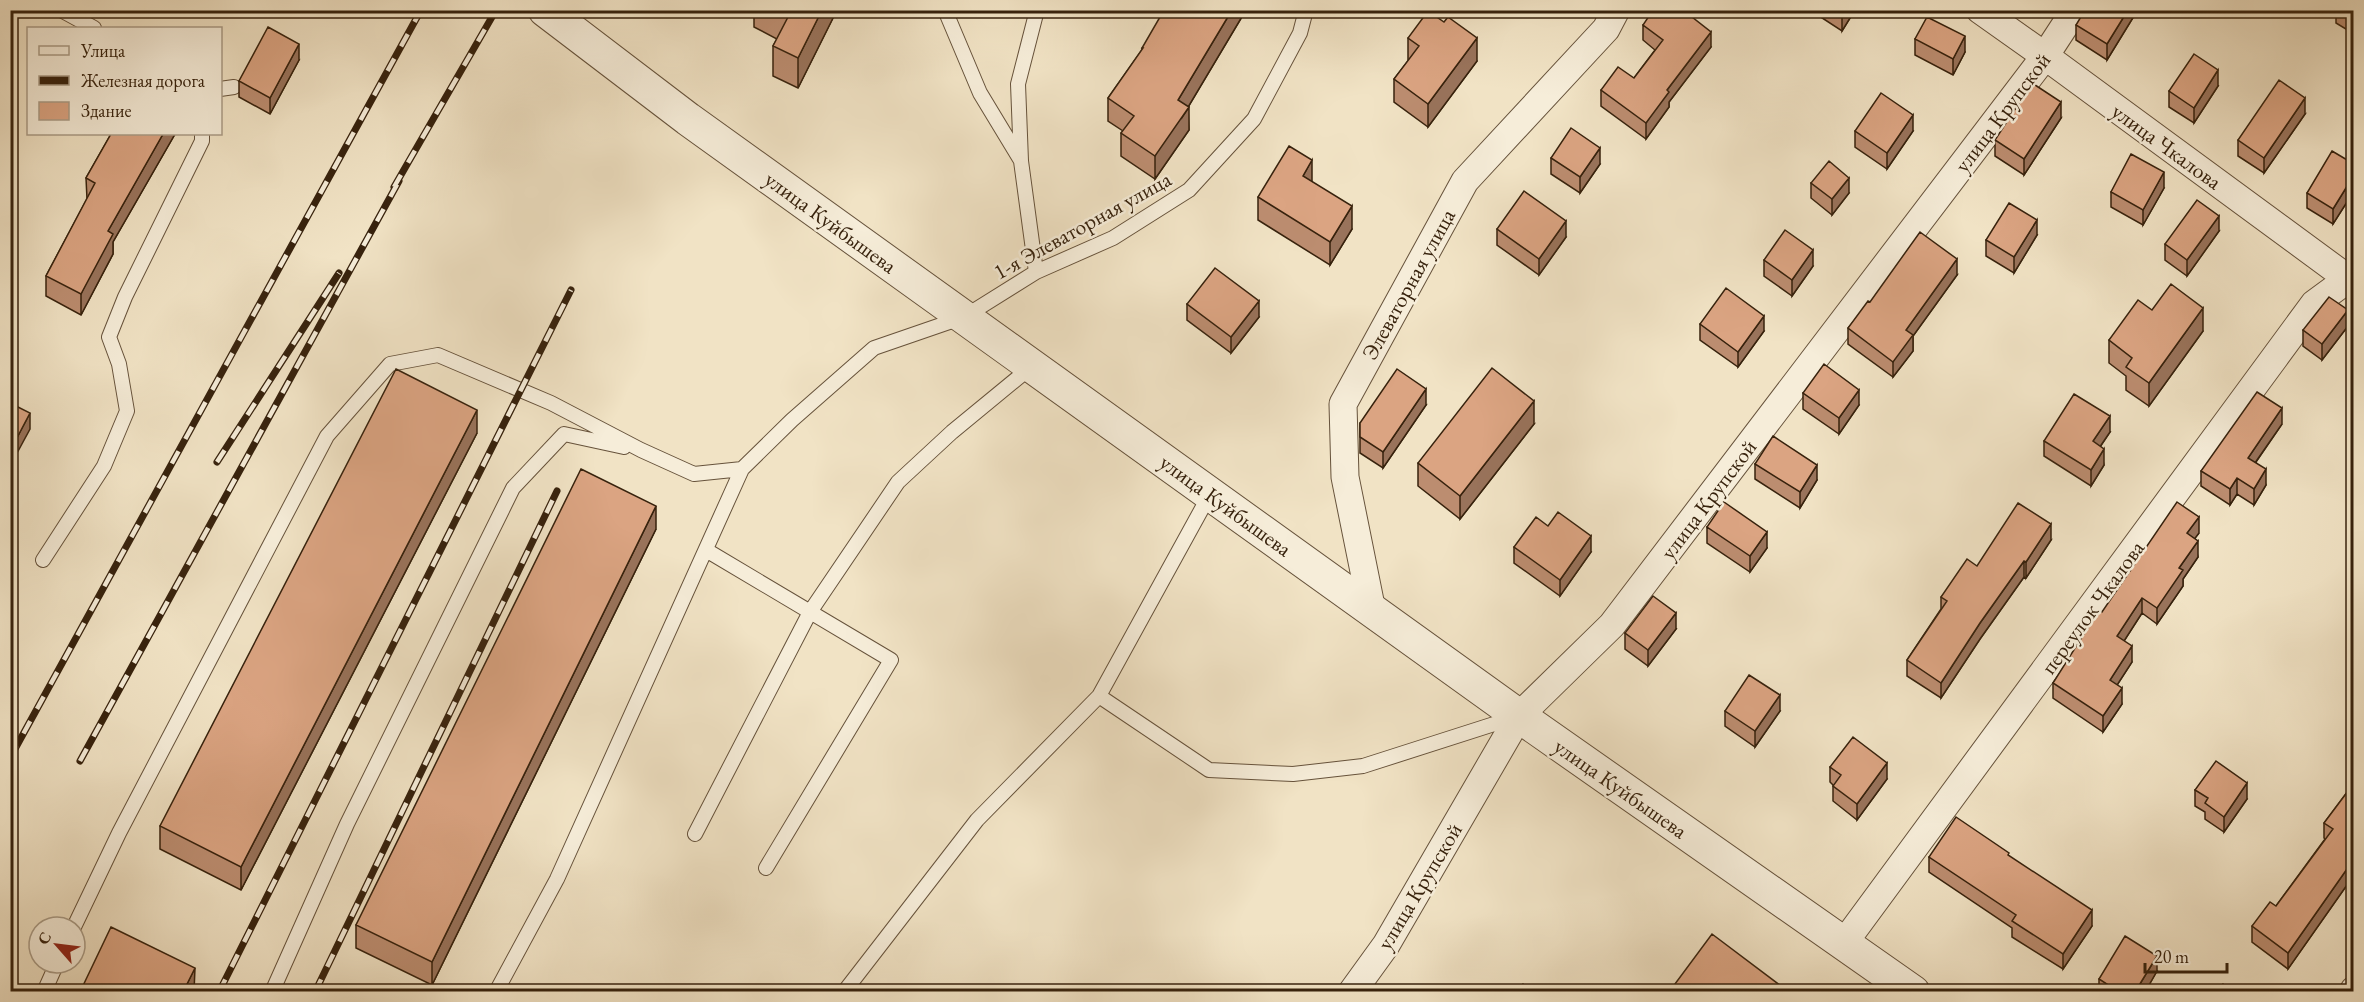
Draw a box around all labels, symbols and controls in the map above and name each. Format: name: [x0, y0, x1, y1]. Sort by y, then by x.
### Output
legend: [27, 27, 222, 135]
text: Улица: [80, 39, 126, 62]
street label: улица Крупской: [1948, 46, 2057, 178]
text: Железная дорога: [80, 69, 206, 92]
street label: улица Чкалова: [2106, 97, 2228, 196]
text: Здание: [81, 99, 131, 122]
street label: 1-я Элеваторная улица: [988, 164, 1177, 286]
street label: улица Куйбышева: [759, 165, 903, 280]
street label: Элеваторная улица: [1355, 203, 1462, 365]
street label: улица Крупской: [1654, 433, 1763, 565]
street label: улица Куйбышева: [1154, 448, 1298, 563]
street label: переулок Чкалова: [2034, 534, 2151, 680]
street label: улица Куйбышева: [1548, 732, 1693, 845]
street label: улица Крупской: [1370, 817, 1469, 955]
north arrow: [27, 915, 87, 975]
text: С: [32, 928, 56, 948]
scale bar: [2145, 936, 2228, 974]
text: 20 m: [2154, 945, 2189, 968]

